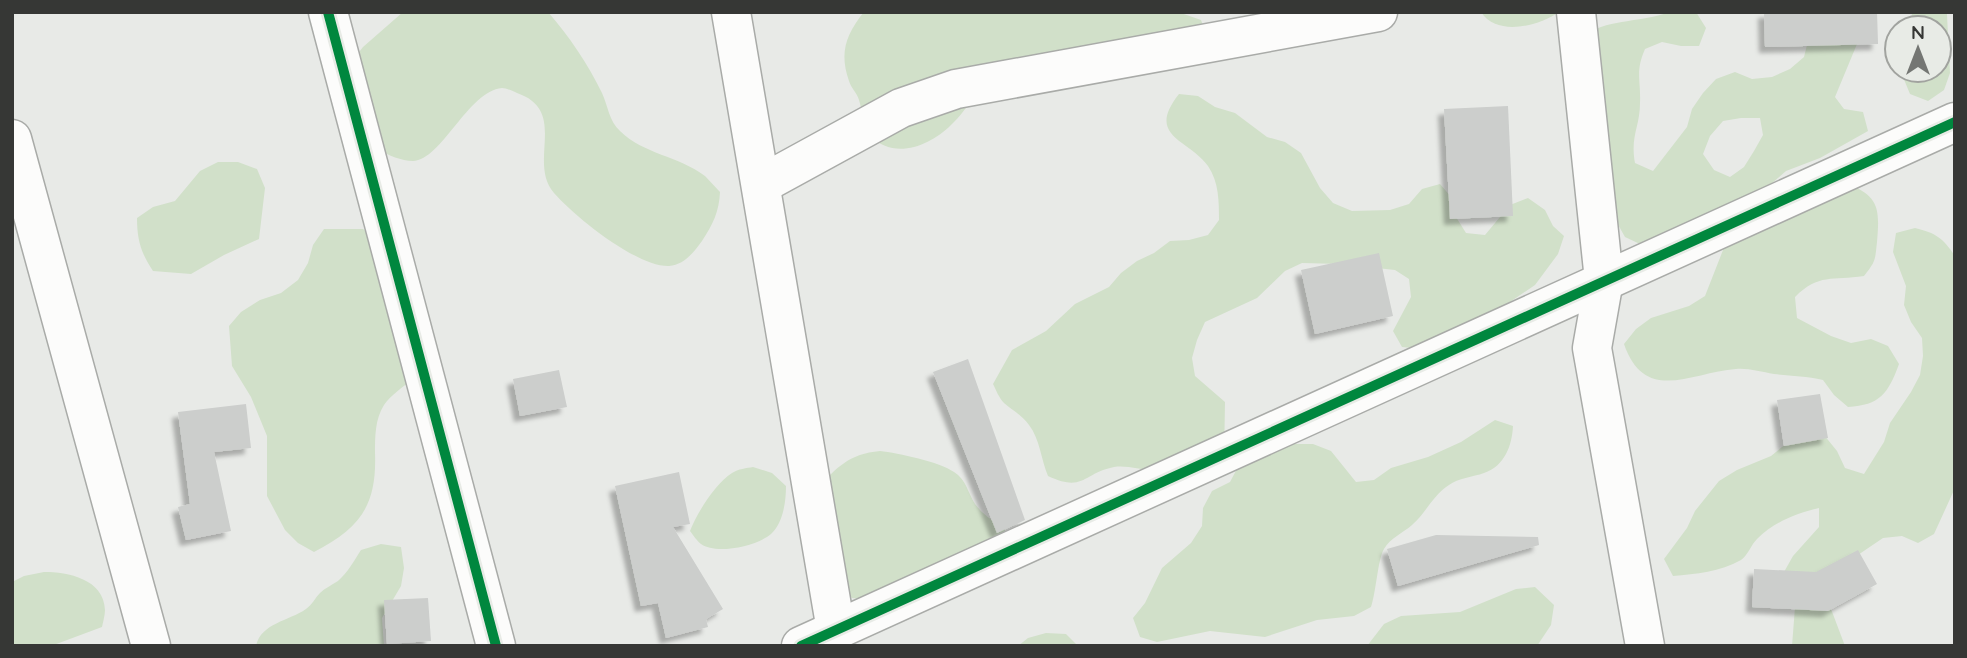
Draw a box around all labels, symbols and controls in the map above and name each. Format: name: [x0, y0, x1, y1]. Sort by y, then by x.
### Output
north arrow: [1883, 14, 1953, 84]
text: N: [1911, 20, 1925, 44]

